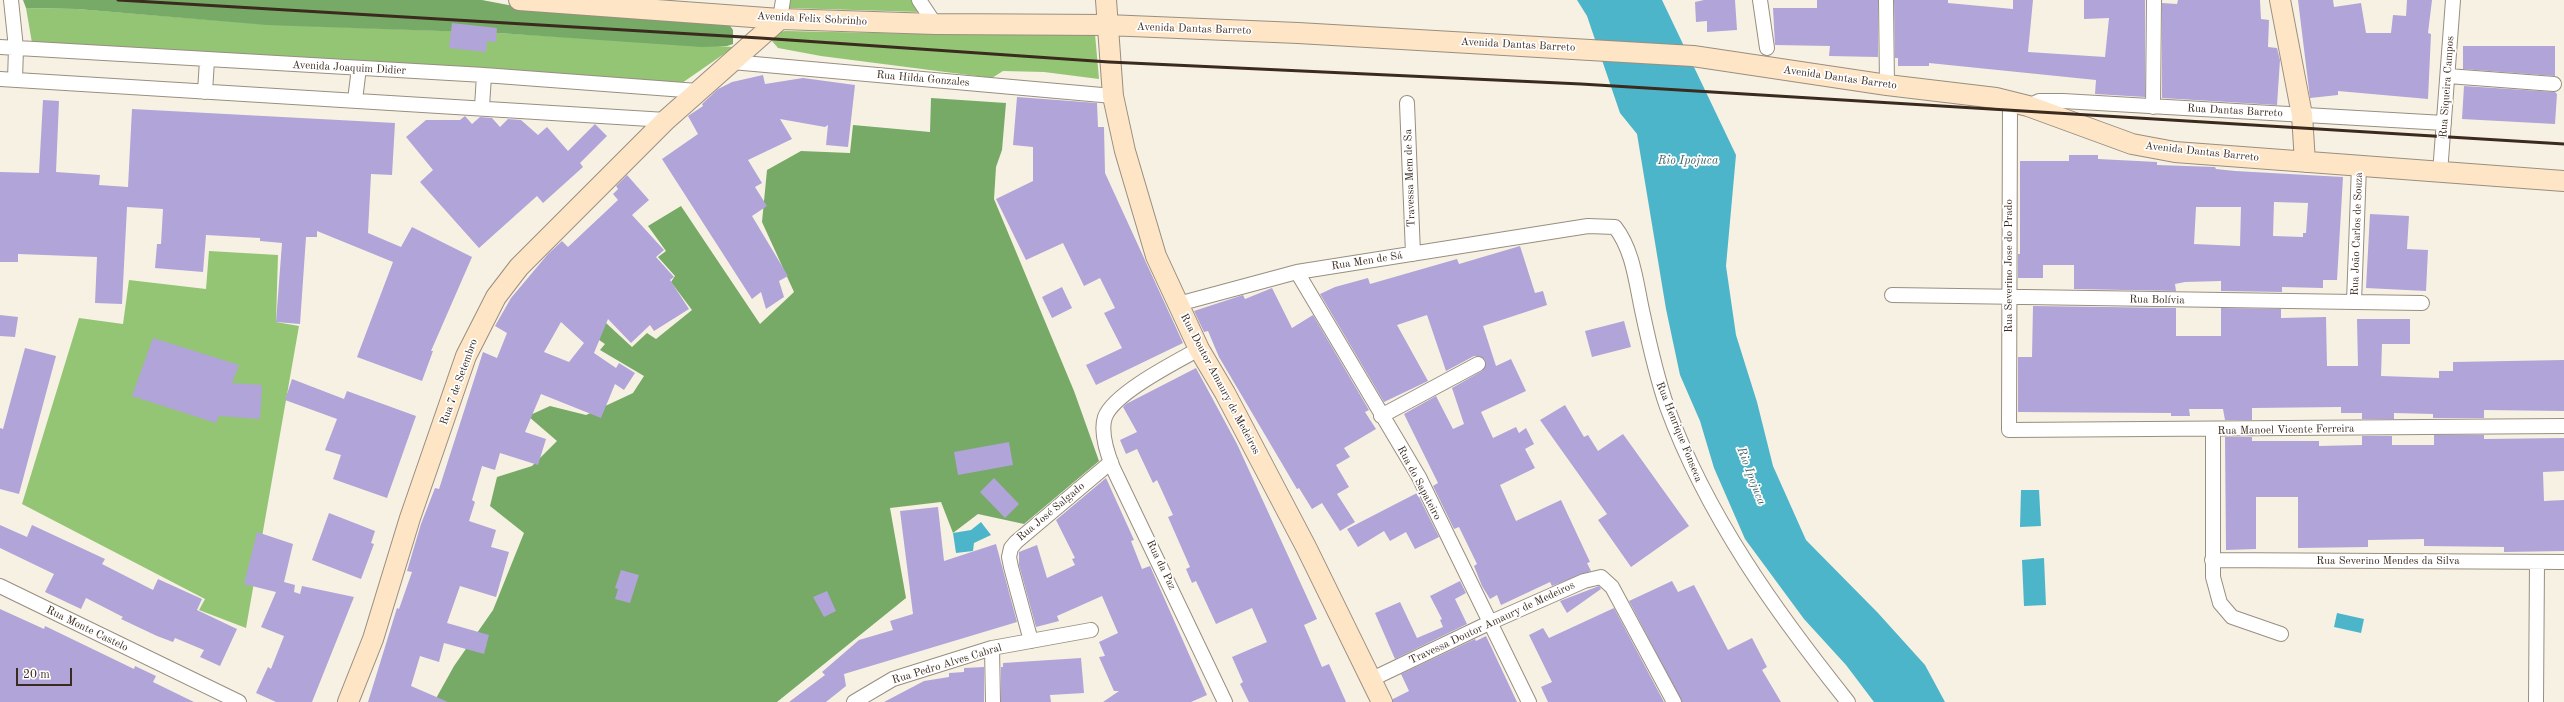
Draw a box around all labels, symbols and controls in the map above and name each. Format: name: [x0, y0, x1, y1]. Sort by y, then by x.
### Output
street label: Avenida Felix Sobrinho: [757, 10, 867, 28]
street label: Avenida Dantas Barreto: [1136, 20, 1252, 38]
street label: Avenida Dantas Barreto: [1460, 35, 1576, 55]
street label: Rua Siqueira Campos: [2437, 36, 2457, 138]
street label: Avenida Joaquim Didier: [292, 58, 406, 78]
street label: Avenida Dantas Barreto: [1782, 63, 1898, 93]
street label: Rua Hilda Gonzales: [876, 68, 970, 90]
street label: Rua Dantas Barreto: [2187, 102, 2283, 120]
street label: Travessa Mem de Sa: [1402, 129, 1418, 227]
street label: Avenida Dantas Barreto: [2144, 139, 2260, 165]
water label: Rio Ipojuca: [1658, 154, 1718, 168]
street label: Rua João Carlos de Souza: [2348, 172, 2366, 296]
street label: Rua Severino Jose do Prado: [2002, 199, 2016, 333]
street label: Rua Men de Sá: [1331, 249, 1403, 273]
street label: Rua Bolívia: [2129, 293, 2185, 307]
street label: Rua Doutor Amaury de Medeiros: [1177, 311, 1263, 457]
street label: Rua 7 de Setembro: [437, 337, 481, 427]
street label: Rua Henrique Fonseca: [1653, 380, 1705, 484]
street label: Rua Manoel Vicente Ferreira: [2217, 422, 2355, 438]
street label: Rua do Sapateiro: [1394, 444, 1444, 522]
water label: Rio Ipojuca: [1733, 445, 1769, 507]
street label: Rua José Salgado: [1014, 480, 1088, 544]
street label: Rua da Paz: [1143, 538, 1179, 592]
street label: Rua Severino Mendes da Silva: [2316, 554, 2460, 568]
street label: Travessa Doutor Amaury de Medeiros: [1407, 579, 1577, 667]
street label: Rua Monte Castelo: [44, 603, 130, 655]
street label: Rua Pedro Alves Cabral: [891, 641, 1003, 687]
scale bar: [18, 660, 74, 686]
text: 20 m: [23, 669, 50, 681]

